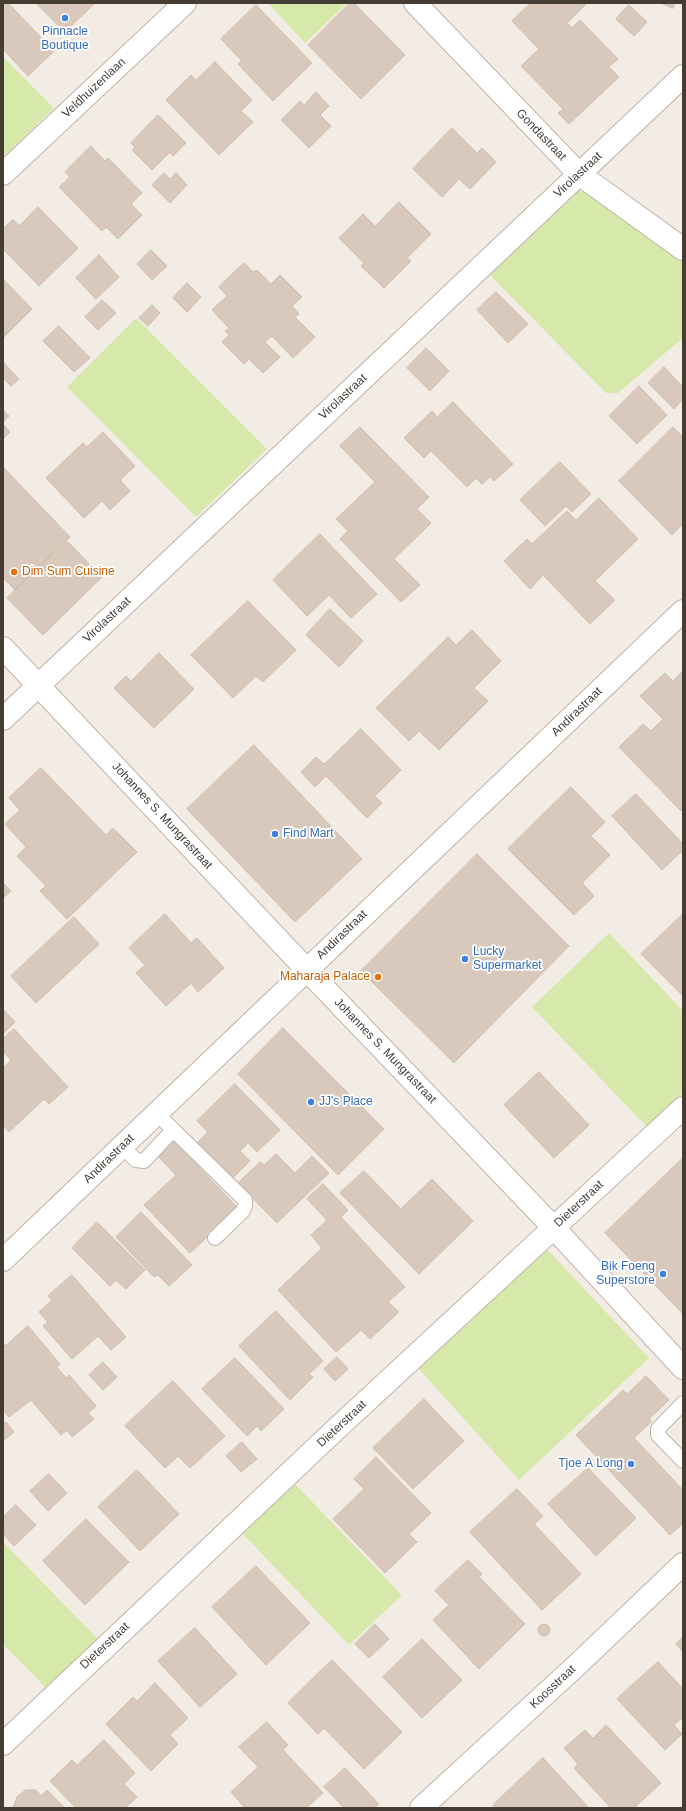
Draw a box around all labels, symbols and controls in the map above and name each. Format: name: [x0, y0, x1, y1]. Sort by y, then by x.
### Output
marker: Pinnacle Boutique: [60, 13, 70, 23]
place label: Pinnacle Boutique: [41, 25, 89, 53]
street label: Veldhuizenlaan: [59, 55, 129, 121]
street label: Gondastraat: [513, 106, 569, 164]
street label: Virolastraat: [551, 149, 605, 201]
street label: Virolastraat: [316, 371, 370, 423]
place label: Dim Sum Cuisine: [22, 565, 115, 579]
marker: Dim Sum Cuisine: [9, 567, 19, 577]
street label: Virolastraat: [80, 594, 134, 646]
street label: Andirastraat: [549, 684, 605, 740]
street label: Johannes S. Mungrastraat: [109, 760, 215, 872]
place label: Find Mart: [283, 827, 334, 841]
marker: Find Mart: [270, 829, 280, 839]
street label: Andirastraat: [314, 907, 370, 963]
place label: Lucky Supermarket: [473, 945, 542, 973]
marker: Lucky Supermarket: [460, 954, 470, 964]
place label: Maharaja Palace: [280, 970, 370, 984]
marker: Maharaja Palace: [373, 972, 383, 982]
street label: Johannes S. Mungrastraat: [331, 995, 439, 1107]
place label: JJ's Place: [319, 1095, 373, 1109]
marker: JJ's Place: [306, 1097, 316, 1107]
street label: Andirastraat: [81, 1131, 137, 1187]
street label: Dieterstraat: [551, 1178, 607, 1230]
place label: Bik Foeng Superstore: [596, 1260, 655, 1288]
marker: Bik Foeng Superstore: [658, 1269, 668, 1279]
street label: Dieterstraat: [314, 1398, 370, 1450]
place label: Tjoe A Long: [558, 1457, 623, 1471]
marker: Tjoe A Long: [626, 1459, 636, 1469]
street label: Dieterstraat: [77, 1620, 133, 1672]
street label: Koosstraat: [527, 1662, 579, 1712]

